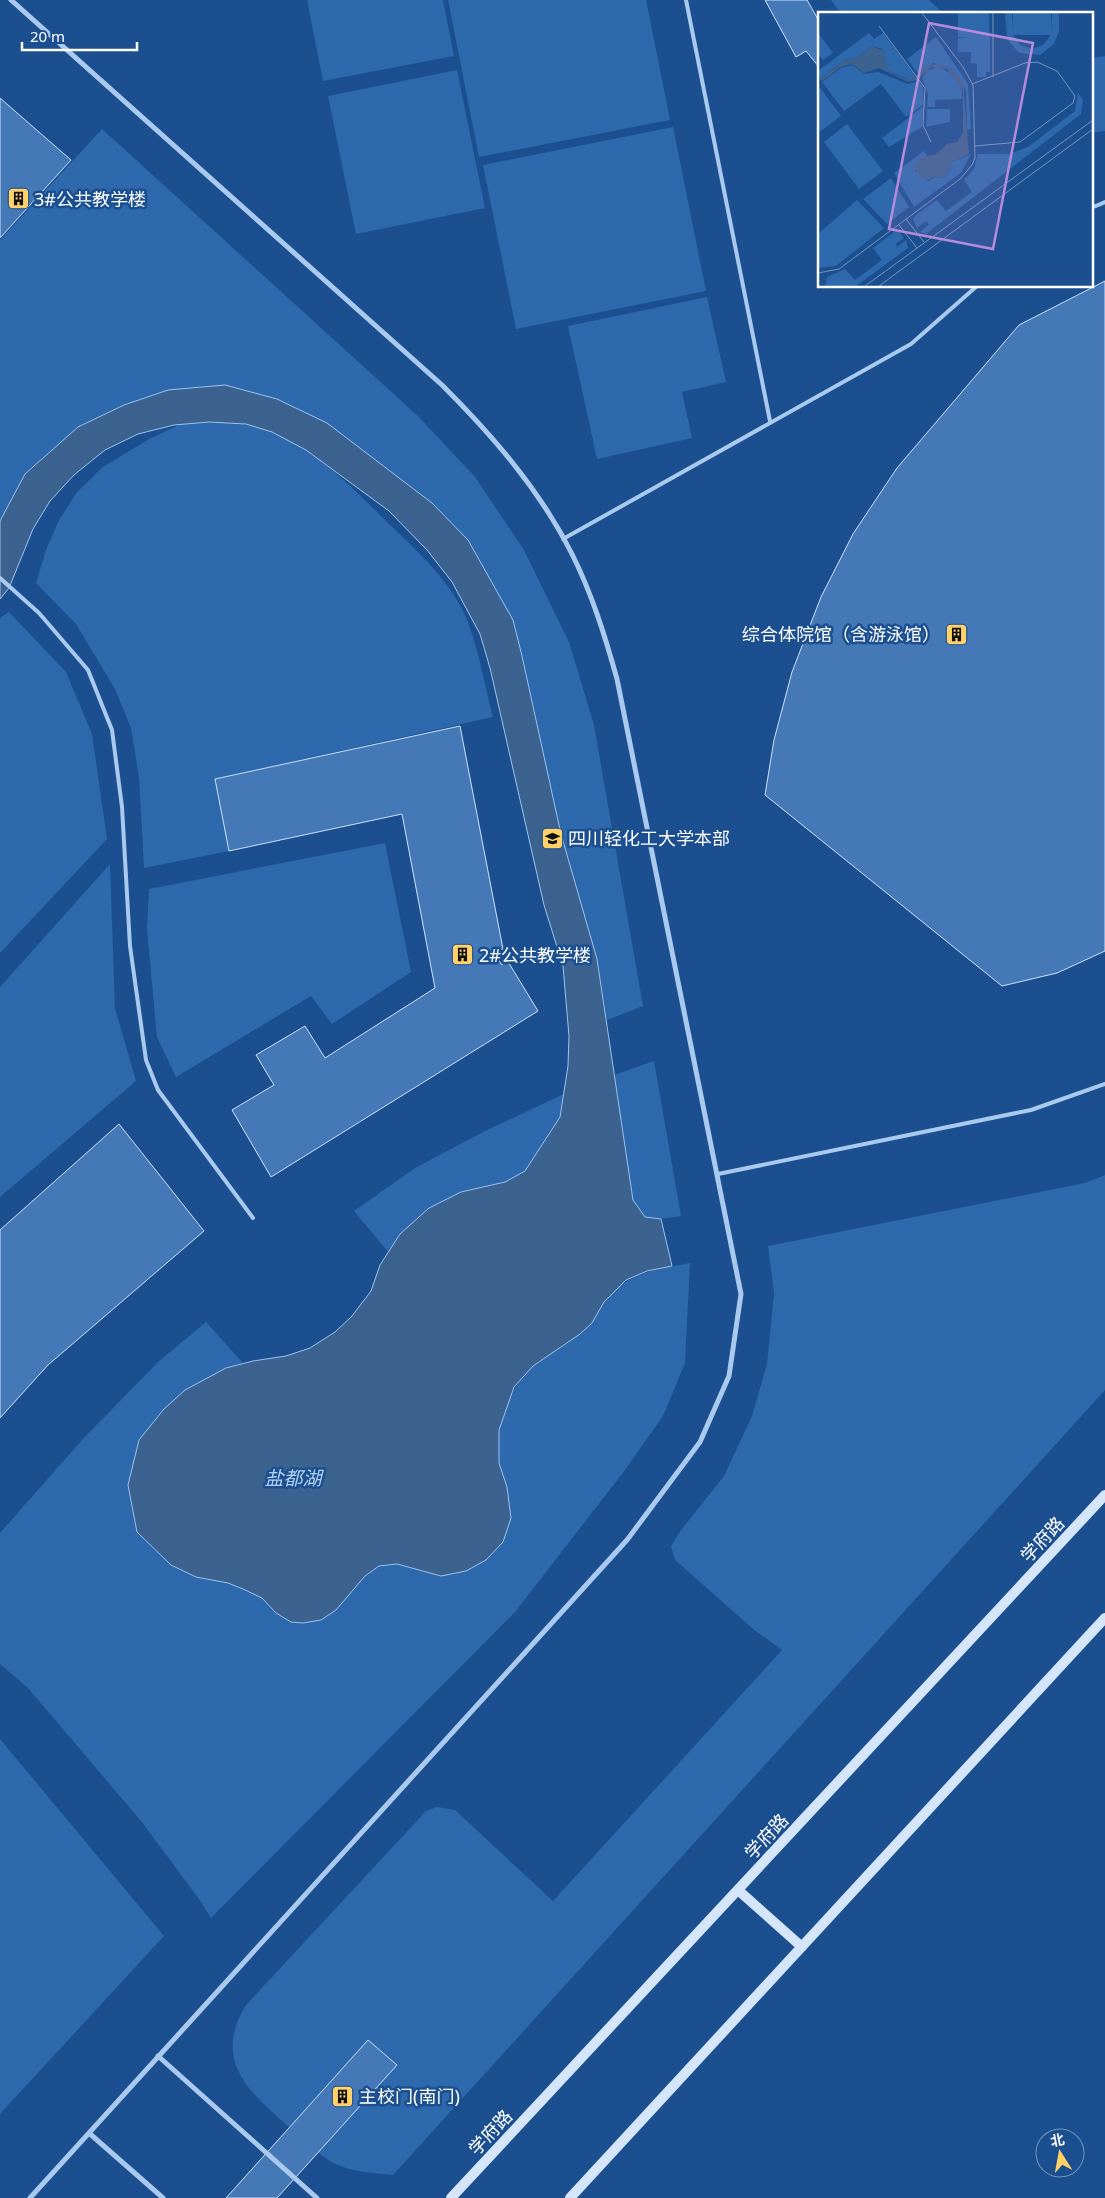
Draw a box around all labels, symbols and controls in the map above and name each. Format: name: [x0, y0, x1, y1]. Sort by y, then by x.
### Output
inset map: [818, 12, 1092, 288]
scale bar: [22, 20, 138, 52]
text: 20 m: [30, 26, 65, 46]
building icon: 3#公共教学楼: [6, 187, 30, 211]
place label: 3#公共教学楼: [34, 187, 146, 211]
place label: 综合体院馆（含游泳馆）: [742, 622, 940, 646]
building icon: 综合体院馆（含游泳馆）: [944, 622, 968, 646]
school or university icon: 四川轻化工大学本部: [540, 826, 564, 850]
place label: 四川轻化工大学本部: [568, 826, 730, 850]
building icon: 2#公共教学楼: [451, 943, 475, 967]
place label: 2#公共教学楼: [479, 943, 591, 967]
water label: 盐都湖: [264, 1465, 324, 1491]
street label: 学府路: [1015, 1511, 1069, 1567]
street label: 学府路: [739, 1808, 793, 1864]
building icon: 主校门(南门): [331, 2084, 355, 2108]
place label: 主校门(南门): [359, 2084, 460, 2108]
street label: 学府路: [463, 2104, 517, 2160]
north arrow: [1035, 2128, 1085, 2178]
text: 北: [1049, 2129, 1066, 2150]

